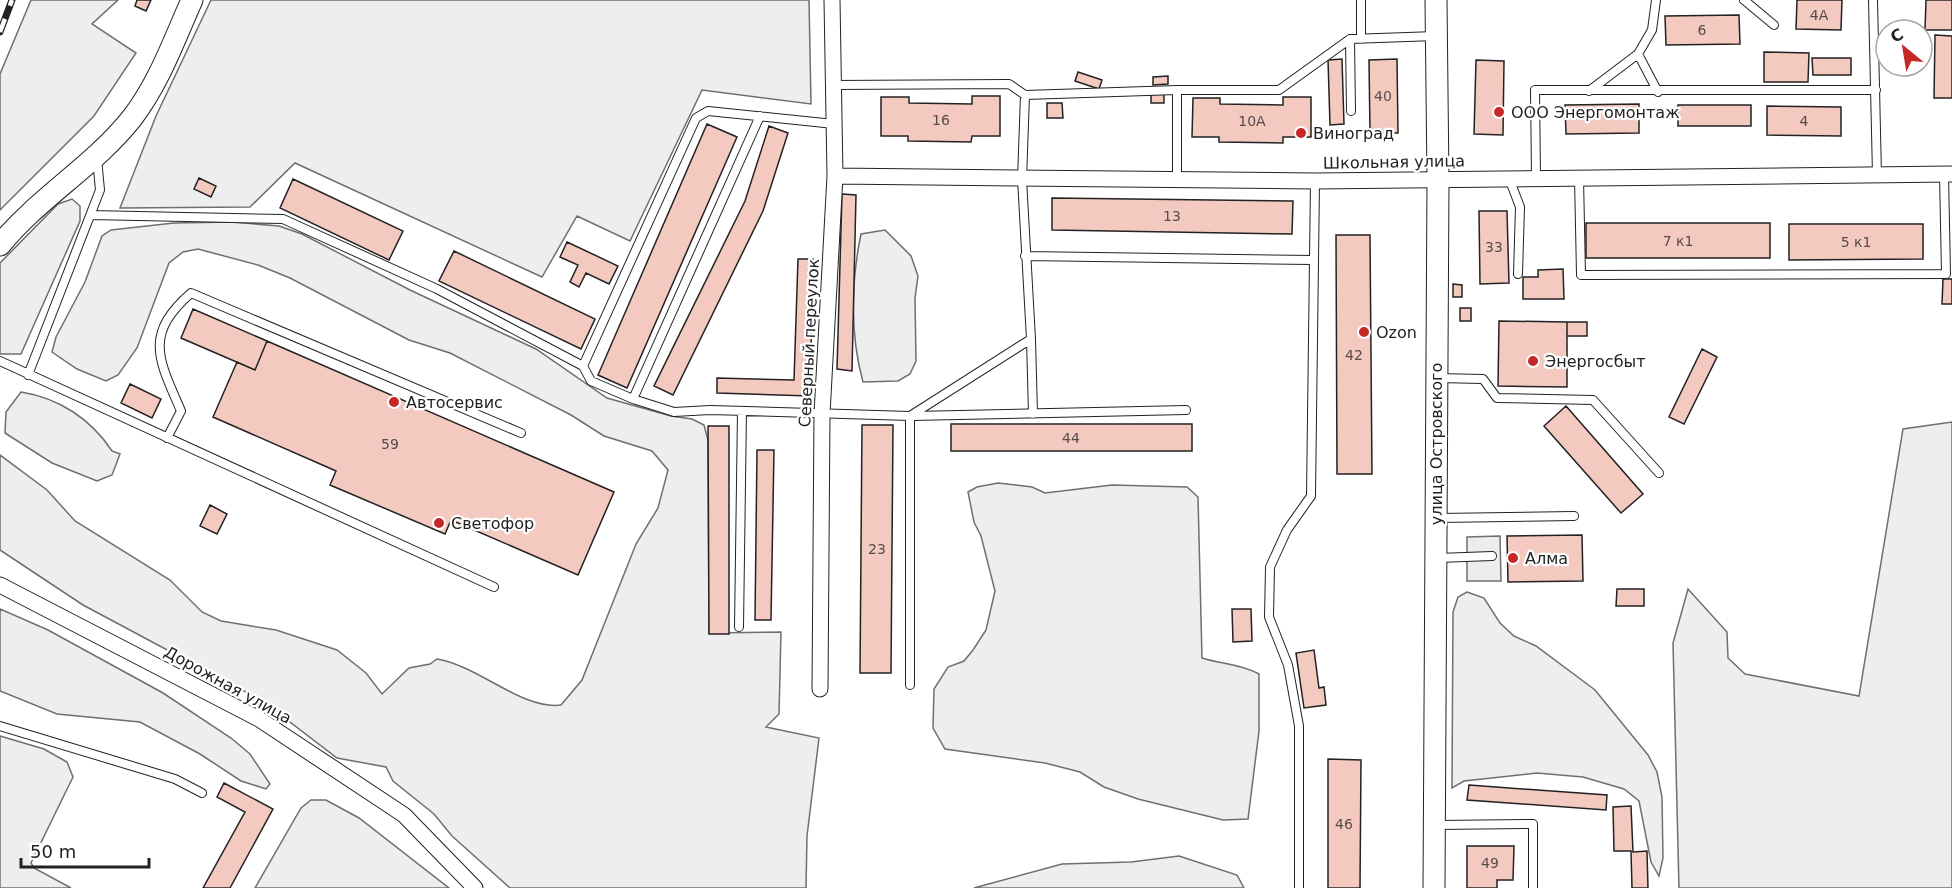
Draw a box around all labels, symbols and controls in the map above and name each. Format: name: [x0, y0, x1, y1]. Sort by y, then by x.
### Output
house number: 4А: [1810, 7, 1829, 23]
north arrow: [1874, 18, 1934, 78]
house number: 6: [1698, 22, 1707, 38]
text: С: [1887, 24, 1907, 47]
house number: 40: [1374, 88, 1392, 104]
place label: ООО Энергомонтаж: [1511, 103, 1680, 122]
marker: ООО Энергомонтаж: [1492, 105, 1506, 119]
house number: 16: [932, 112, 950, 128]
house number: 10А: [1238, 113, 1266, 129]
house number: 4: [1800, 113, 1809, 129]
place label: Виноград: [1313, 124, 1394, 143]
marker: Виноград: [1294, 126, 1308, 140]
street label: Школьная улица: [1323, 151, 1465, 173]
house number: 13: [1163, 208, 1181, 224]
house number: 7 к1: [1663, 233, 1693, 249]
house number: 5 к1: [1841, 234, 1871, 250]
house number: 33: [1485, 239, 1503, 255]
street label: Северный переулок: [795, 258, 823, 428]
place label: Ozon: [1376, 323, 1417, 342]
marker: Ozon: [1357, 325, 1371, 339]
house number: 42: [1345, 347, 1363, 363]
place label: Энергосбыт: [1545, 352, 1645, 371]
marker: Энергосбыт: [1526, 354, 1540, 368]
street label: улица Островского: [1427, 363, 1446, 525]
place label: Автосервис: [406, 393, 503, 412]
marker: Автосервис: [387, 395, 401, 409]
house number: 44: [1062, 430, 1080, 446]
house number: 59: [381, 436, 399, 452]
place label: Светофор: [451, 514, 534, 533]
marker: Светофор: [432, 516, 446, 530]
house number: 23: [868, 541, 886, 557]
place label: Алма: [1525, 549, 1568, 568]
marker: Алма: [1506, 551, 1520, 565]
street label: Дорожная улица: [161, 642, 295, 728]
house number: 46: [1335, 816, 1353, 832]
scale bar: [21, 831, 148, 869]
text: 50 m: [30, 841, 76, 862]
house number: 49: [1481, 855, 1499, 871]

